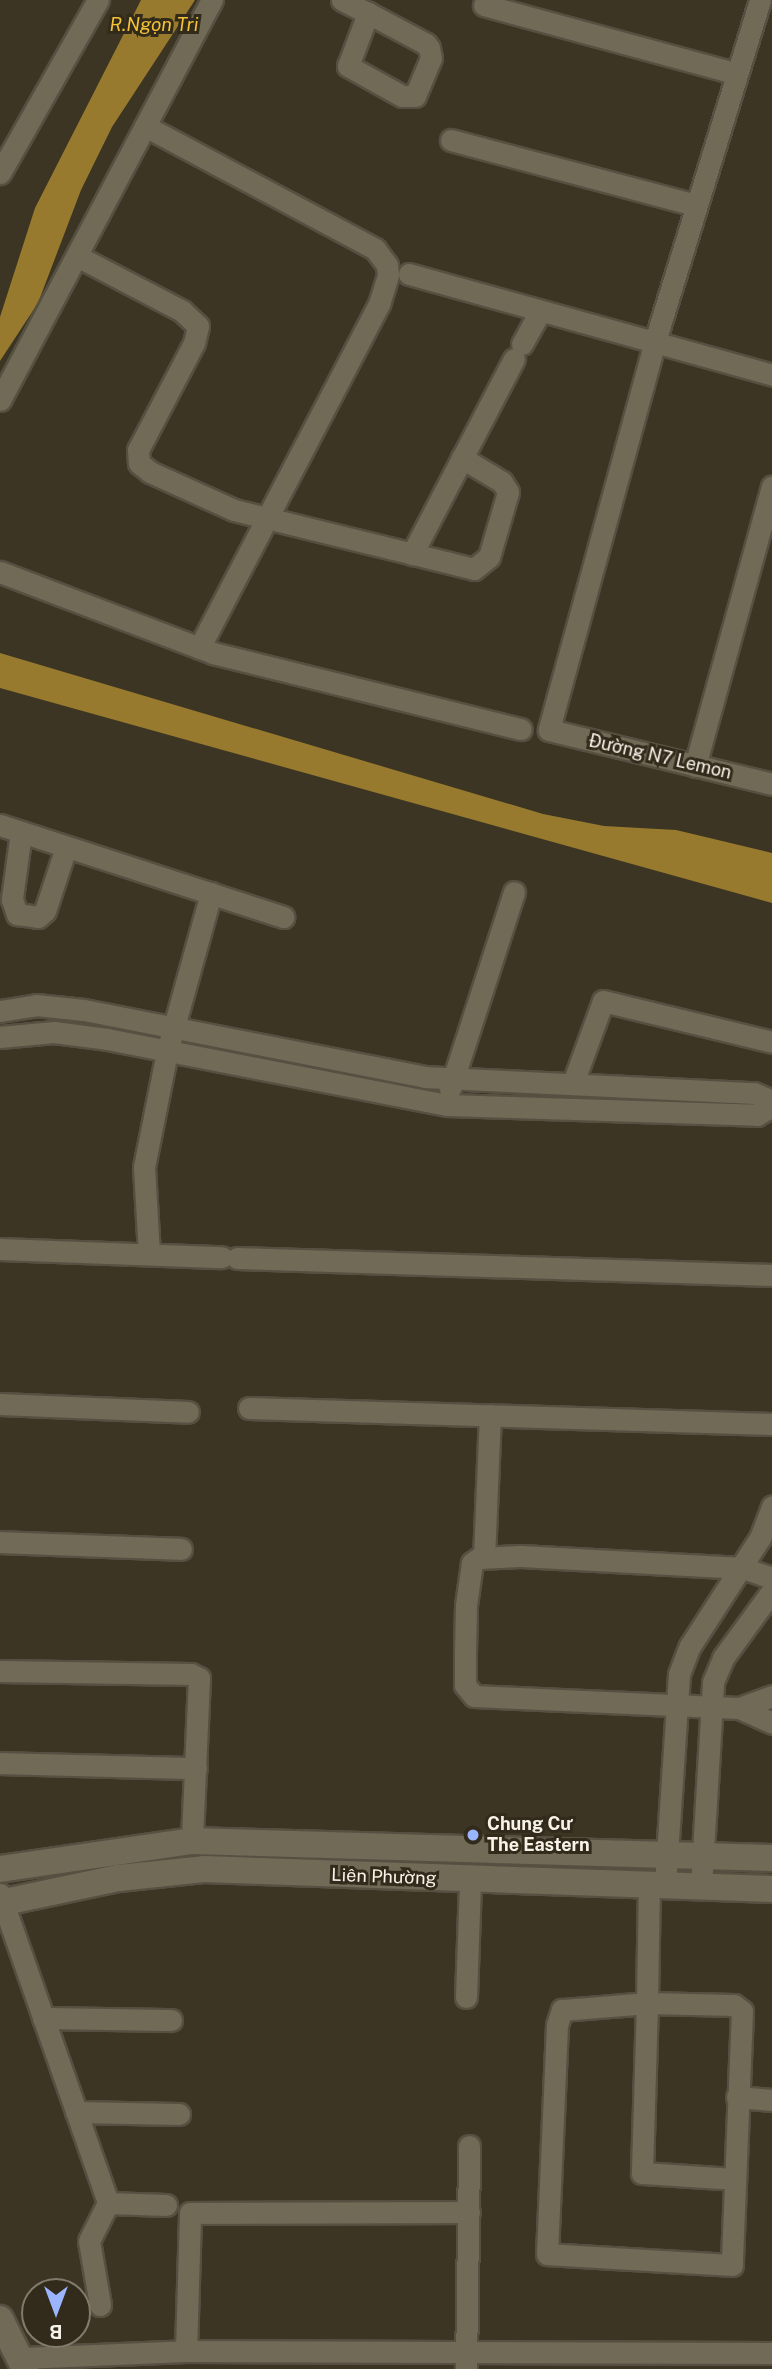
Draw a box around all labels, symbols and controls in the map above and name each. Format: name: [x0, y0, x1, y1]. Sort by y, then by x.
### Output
water label: R.Ngọn Tri: [110, 14, 198, 36]
street label: Đường N7 Lemon: [586, 730, 734, 784]
place label: Chung Cư The Eastern: [487, 1814, 590, 1856]
marker: Chung Cư The Eastern: [465, 1827, 481, 1843]
street label: Liên Phường: [331, 1864, 437, 1890]
north arrow: [21, 2278, 91, 2348]
text: B: [50, 2321, 63, 2343]

